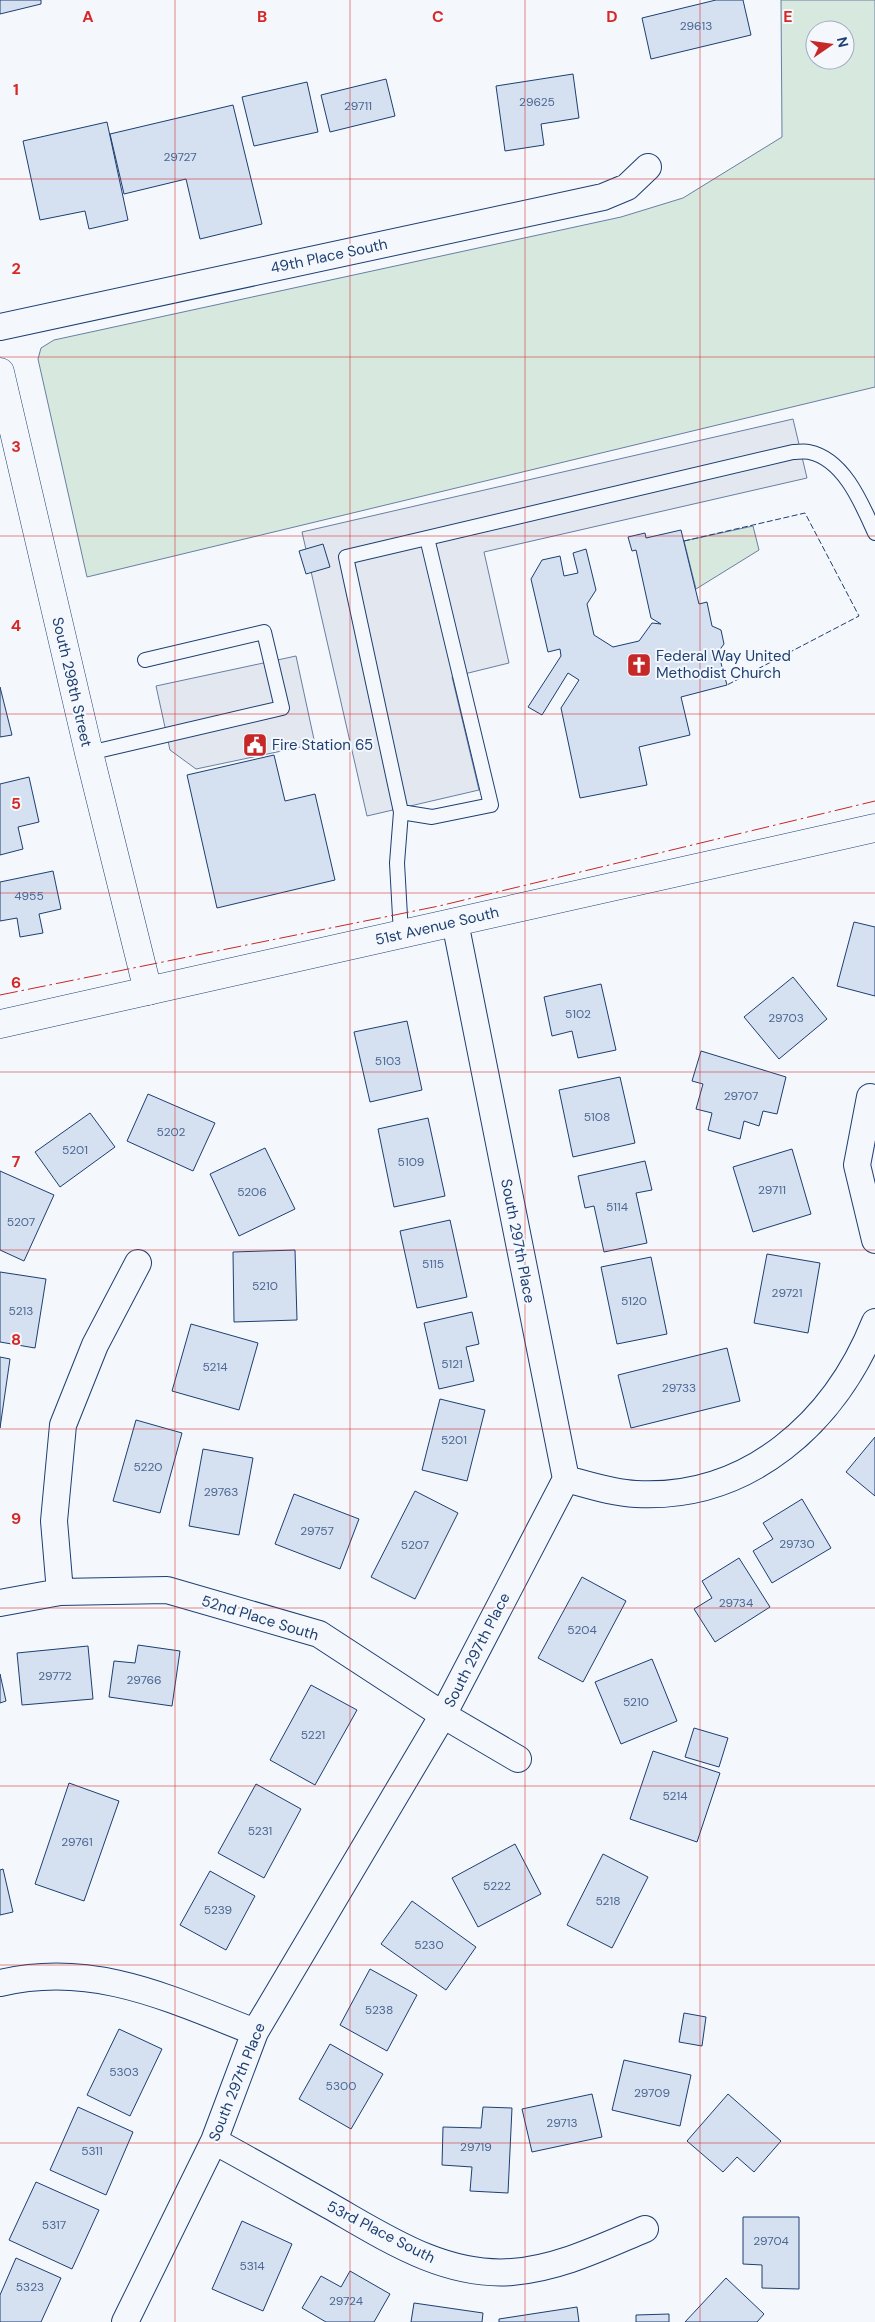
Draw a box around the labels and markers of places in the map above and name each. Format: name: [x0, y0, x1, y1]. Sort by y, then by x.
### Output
place label: Federal Way United Methodist Church: [656, 646, 791, 683]
church icon: Federal Way United Methodist Church: [626, 652, 652, 678]
public building icon: Fire Station 65: [242, 732, 268, 758]
place label: Fire Station 65: [272, 735, 373, 755]

